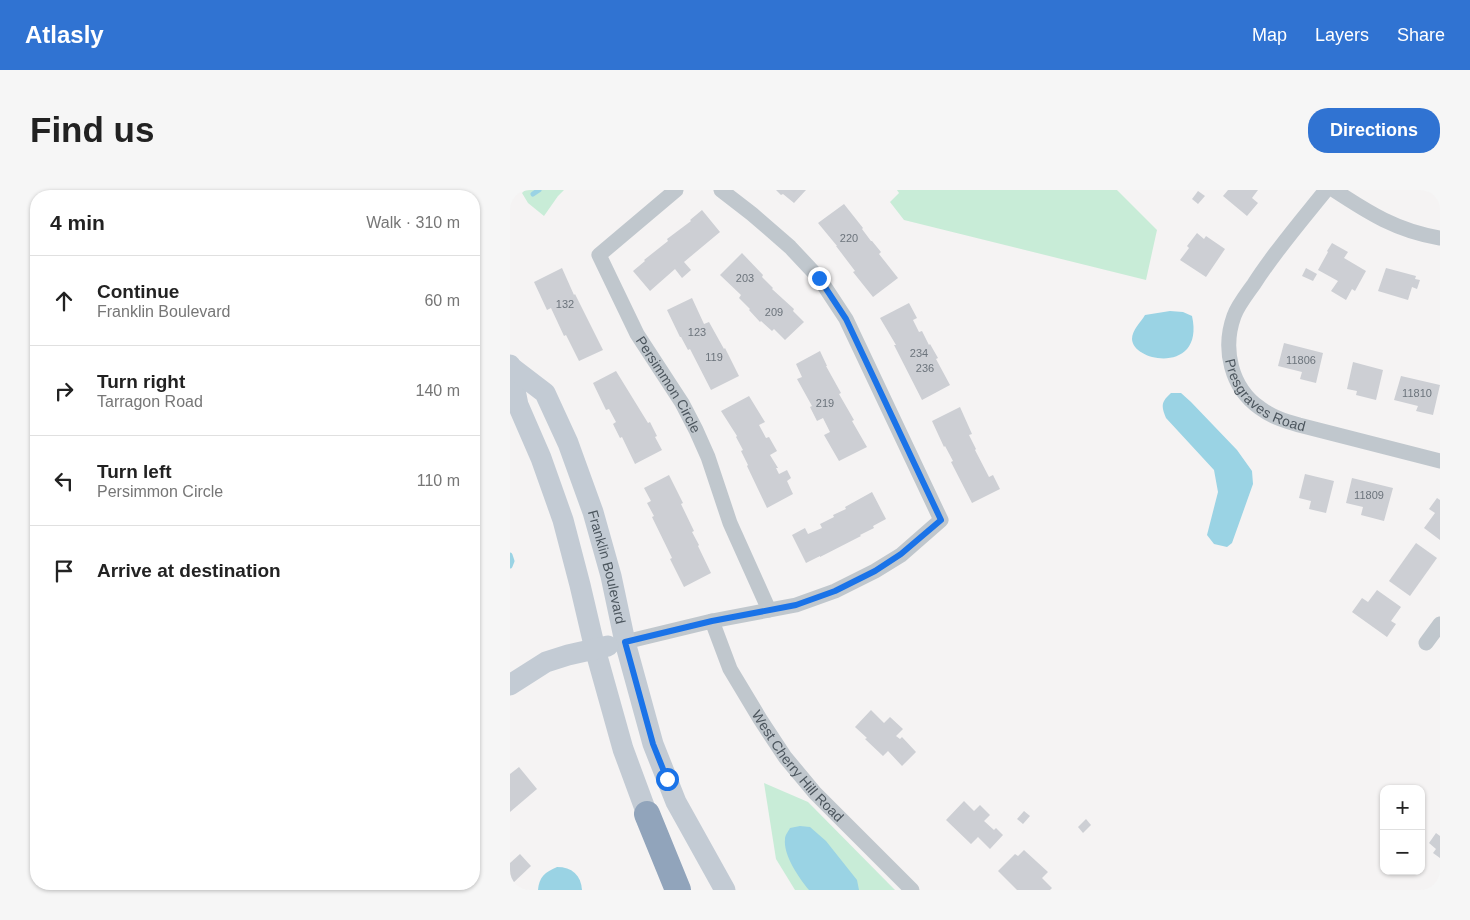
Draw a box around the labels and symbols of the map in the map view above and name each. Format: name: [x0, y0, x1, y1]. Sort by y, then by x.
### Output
house number: 220: [840, 232, 858, 244]
route end: [808, 267, 831, 290]
house number: 203: [736, 272, 754, 284]
house number: 132: [556, 298, 574, 310]
house number: 209: [765, 306, 783, 318]
house number: 123: [688, 326, 706, 338]
street label: Persimmon Circle: [633, 333, 704, 436]
house number: 234: [910, 347, 928, 359]
house number: 119: [705, 351, 723, 363]
house number: 11806: [1286, 354, 1316, 366]
street label: Presgraves Road: [1222, 357, 1307, 434]
house number: 236: [916, 362, 934, 374]
house number: 11810: [1402, 387, 1432, 399]
house number: 219: [816, 397, 834, 409]
house number: 11809: [1354, 489, 1384, 501]
street label: Franklin Boulevard: [585, 508, 629, 625]
street label: West Cherry Hill Road: [749, 707, 847, 825]
route start: [656, 768, 679, 791]

